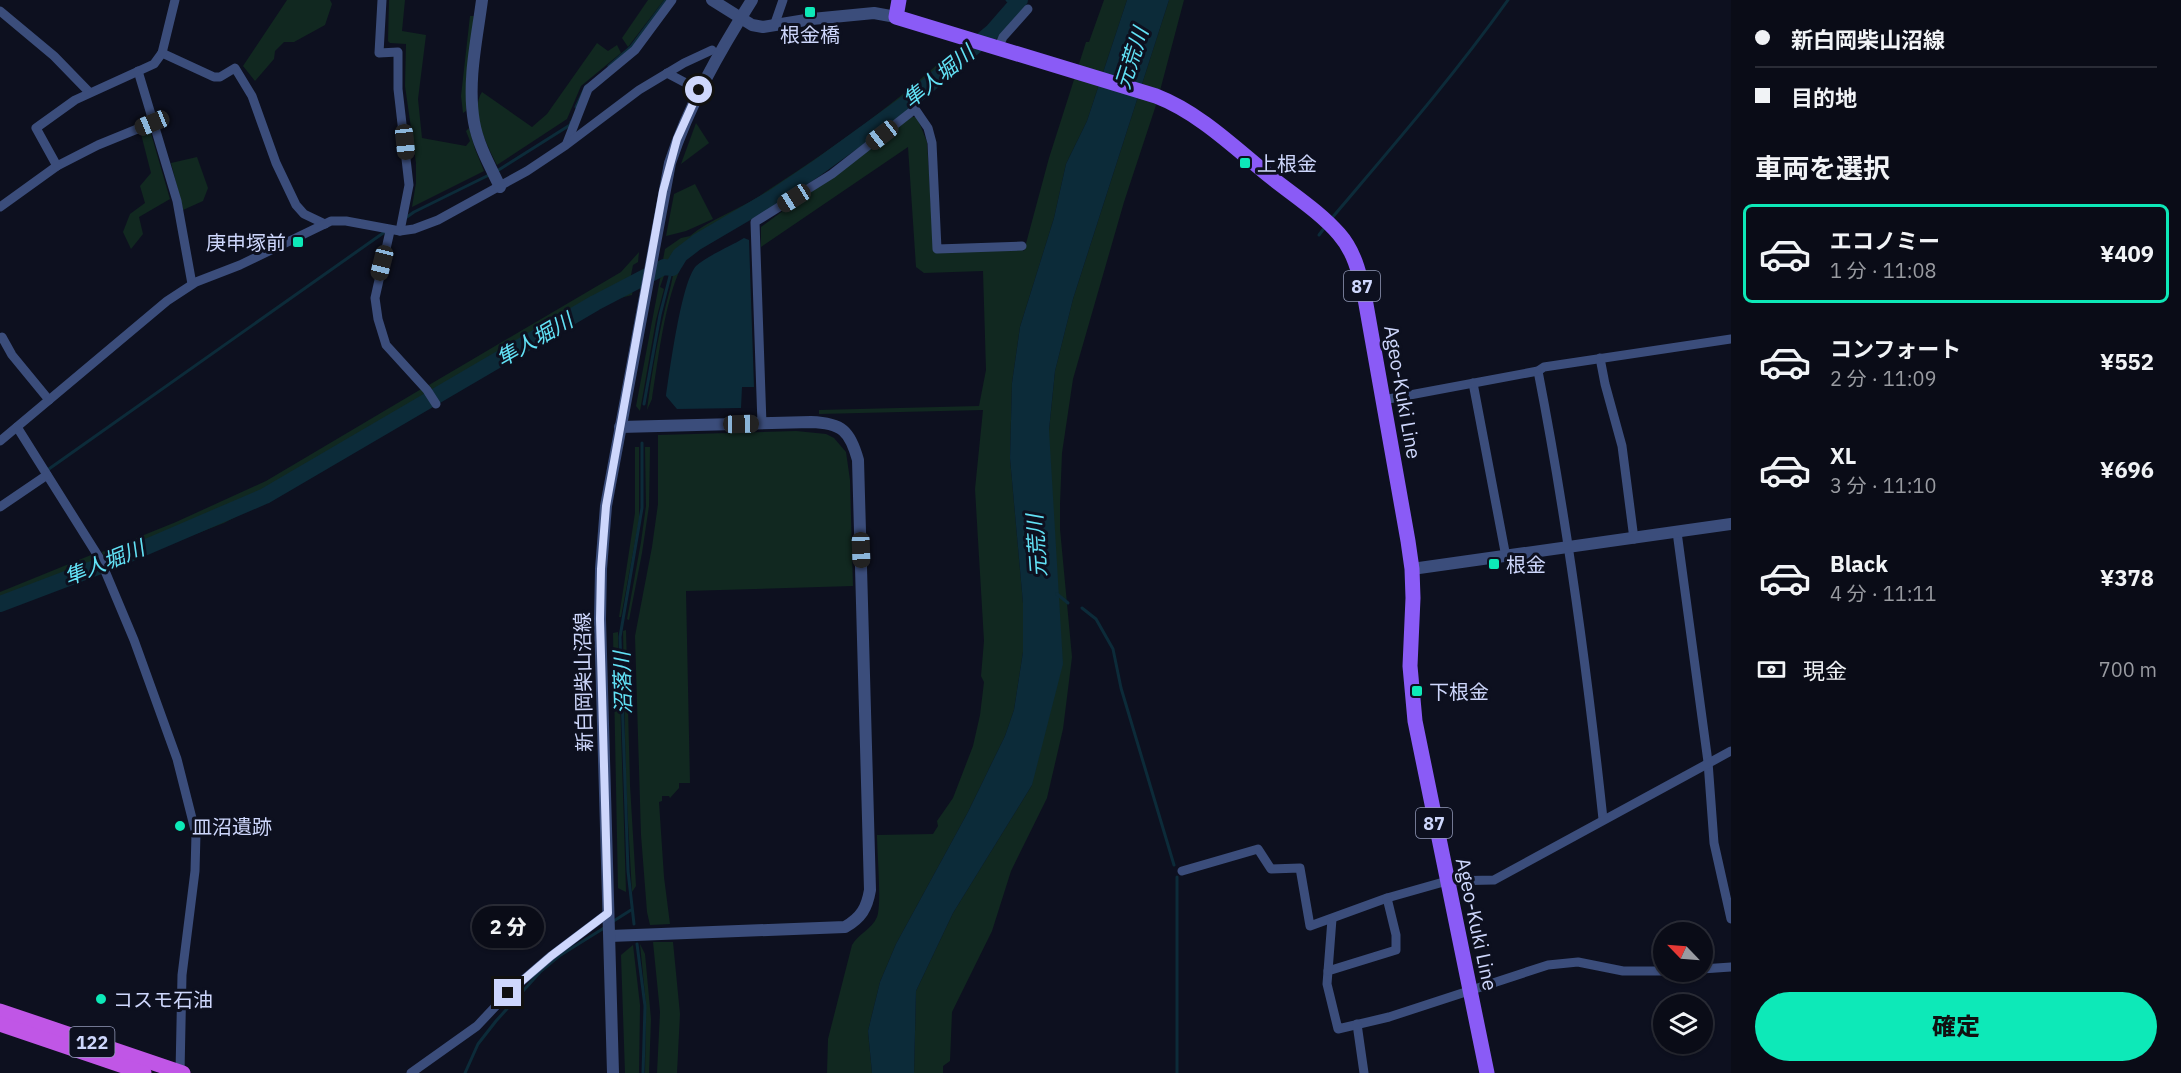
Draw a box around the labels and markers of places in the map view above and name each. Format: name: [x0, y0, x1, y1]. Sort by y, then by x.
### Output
marker: 根金橋: [803, 5, 817, 19]
place label: 根金橋: [780, 21, 840, 48]
place label: 上根金: [1257, 150, 1317, 177]
marker: 上根金: [1238, 156, 1252, 170]
place label: 庚申塚前: [206, 229, 286, 256]
marker: 庚申塚前: [291, 235, 305, 249]
place label: 根金: [1506, 551, 1546, 578]
marker: 根金: [1487, 557, 1501, 571]
place label: 下根金: [1429, 678, 1489, 705]
marker: 下根金: [1410, 684, 1424, 698]
place label: 皿沼遺跡: [192, 813, 272, 840]
marker: 皿沼遺跡: [173, 819, 187, 833]
place label: コスモ石油: [113, 986, 213, 1013]
marker: コスモ石油: [94, 992, 108, 1006]

